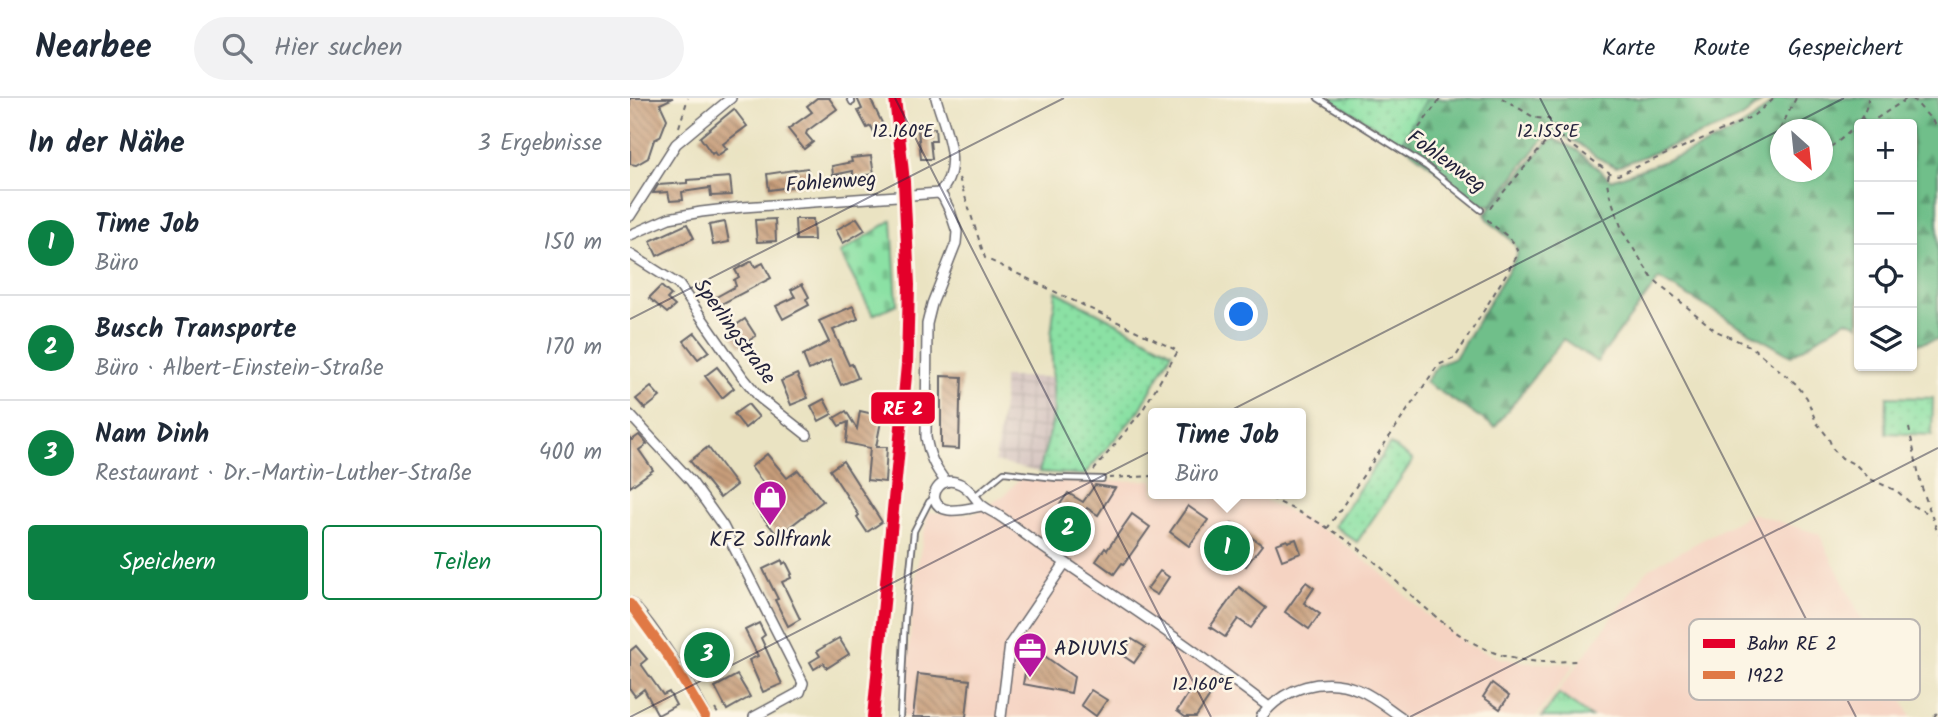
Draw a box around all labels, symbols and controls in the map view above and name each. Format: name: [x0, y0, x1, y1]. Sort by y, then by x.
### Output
search box: [194, 17, 684, 80]
text: Nearbee: [35, 22, 152, 75]
text: Hier suchen: [274, 27, 403, 69]
icon: search: [218, 29, 256, 67]
text: Karte: [1602, 29, 1655, 68]
text: Route: [1693, 29, 1750, 68]
text: Gespeichert: [1788, 29, 1903, 68]
text: 12.160°E: [872, 118, 934, 147]
text: 12.155°E: [1517, 118, 1579, 147]
north arrow: [1770, 119, 1833, 182]
map controls: [1854, 119, 1917, 371]
button: +: [1854, 119, 1917, 182]
text: In der Nähe: [28, 120, 185, 168]
street label: Fohlenweg: [1399, 122, 1493, 202]
text: 3 Ergebnisse: [478, 126, 602, 162]
street label: Fohlenweg: [784, 163, 878, 203]
button: −: [1854, 182, 1917, 245]
text: Time Job: [95, 204, 199, 246]
text: 1: [48, 225, 54, 261]
text: 150 m: [543, 225, 602, 261]
button: locate: [1854, 245, 1917, 308]
text: Büro: [95, 246, 139, 282]
street label: Sperlingstraße: [684, 272, 784, 393]
your location: [1224, 297, 1258, 331]
button: layers: [1854, 308, 1917, 371]
text: Busch Transporte: [95, 309, 296, 351]
text: 2: [44, 330, 58, 366]
text: 170 m: [545, 330, 602, 366]
text: Büro · Albert-Einstein-Straße: [95, 351, 384, 387]
line badge: RE 2: [870, 391, 936, 425]
text: RE 2: [883, 395, 923, 425]
popup: [1148, 408, 1306, 499]
text: Nam Dinh: [95, 414, 209, 456]
text: Time Job: [1175, 415, 1279, 457]
text: 3: [45, 435, 57, 471]
text: 400 m: [539, 435, 602, 471]
text: Restaurant · Dr.-Martin-Luther-Straße: [95, 456, 472, 492]
text: Büro: [1175, 457, 1219, 493]
shop icon: KFZ Sollfrank: [751, 478, 789, 527]
pin: 2: [1045, 503, 1091, 555]
pin: 1: [1204, 522, 1250, 574]
place label: KFZ Sollfrank: [709, 524, 831, 557]
button: Speichern: [28, 525, 308, 600]
button: Teilen: [322, 525, 602, 600]
legend: [1689, 619, 1920, 700]
pin: 3: [684, 629, 730, 681]
office icon: ADIUVIS: [1011, 630, 1049, 679]
text: Bahn RE 2: [1747, 630, 1837, 660]
place label: ADIUVIS: [1054, 633, 1128, 666]
text: 1922: [1747, 662, 1784, 692]
text: 12.160°E: [1172, 671, 1234, 700]

